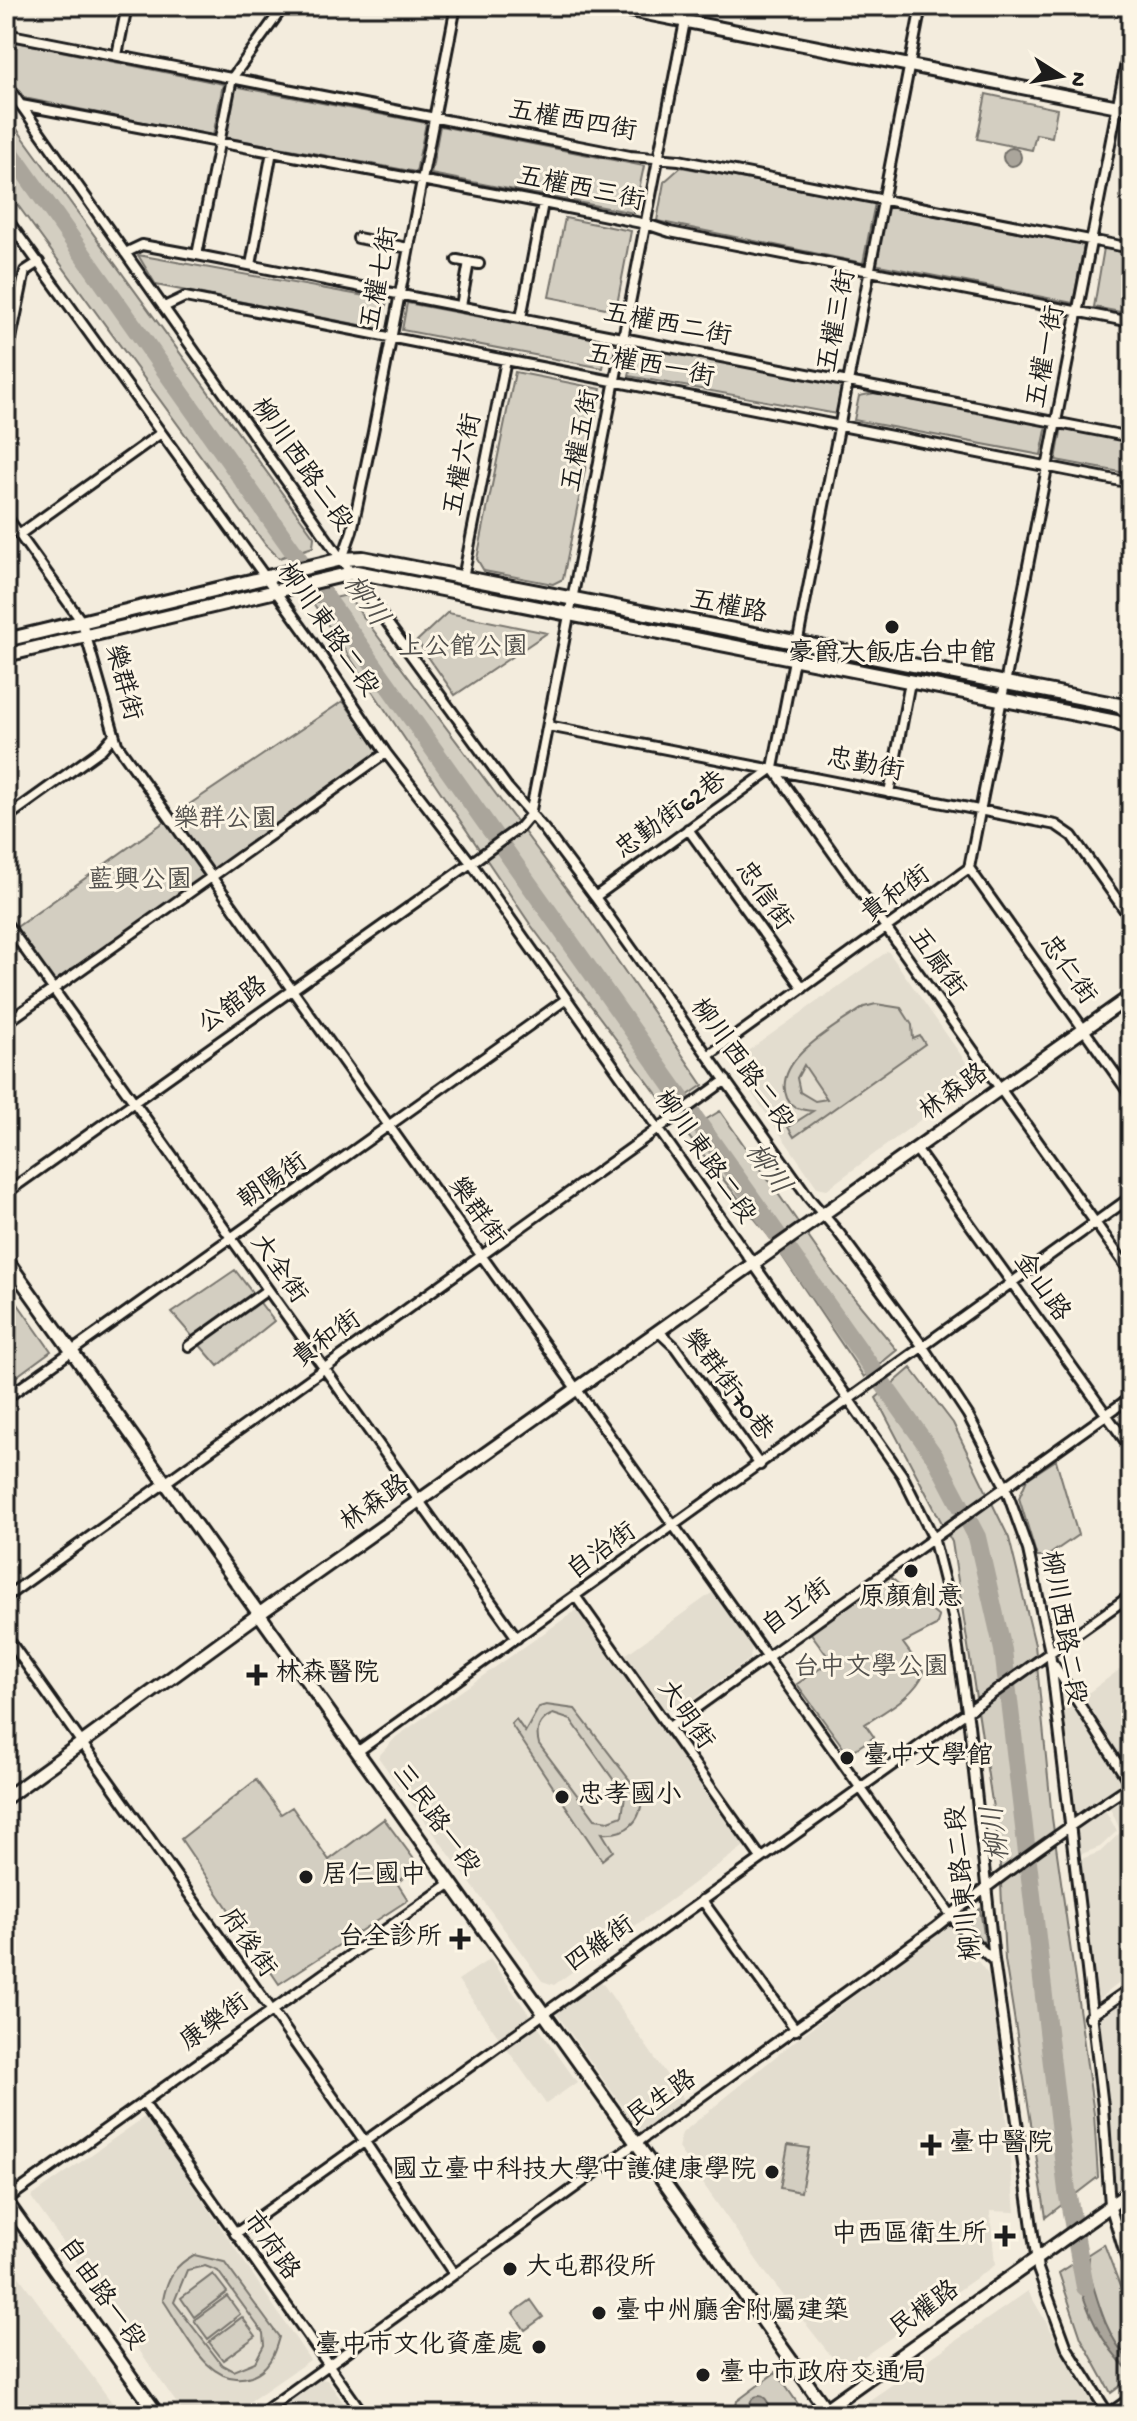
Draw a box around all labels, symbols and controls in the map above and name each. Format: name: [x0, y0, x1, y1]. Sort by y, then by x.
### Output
north arrow: [1021, 36, 1101, 116]
text: N: [1063, 70, 1091, 89]
street label: 五權西四街: [505, 94, 639, 150]
street label: 五權西三街: [513, 160, 647, 220]
street label: 五權七街: [355, 225, 407, 333]
street label: 五權三街: [812, 267, 864, 375]
street label: 五權西二街: [600, 297, 734, 355]
street label: 五權一街: [1021, 303, 1073, 411]
street label: 五權西一街: [583, 338, 717, 396]
street label: 五權五街: [556, 387, 608, 495]
street label: 柳川西路二段: [243, 392, 359, 539]
street label: 五權六街: [438, 411, 490, 519]
street label: 柳川東路二段: [269, 557, 385, 704]
water label: 柳川: [334, 569, 395, 635]
street label: 五權路: [687, 584, 770, 632]
marker: 豪爵大飯店台中館: [883, 618, 901, 636]
park label: 上公館公園: [398, 633, 528, 665]
place label: 豪爵大飯店台中館: [788, 638, 996, 671]
street label: 樂群街: [96, 641, 148, 725]
street label: 忠勤街: [824, 742, 907, 790]
street label: 忠勤街62巷: [609, 765, 734, 868]
park label: 樂群公園: [173, 804, 277, 837]
street label: 忠信街: [727, 855, 799, 938]
street label: 貴和街: [855, 859, 938, 931]
park label: 藍興公園: [88, 865, 192, 898]
street label: 五廊街: [900, 922, 972, 1005]
street label: 忠仁街: [1031, 929, 1103, 1012]
street label: 公舘路: [192, 970, 275, 1042]
street label: 柳川西路二段: [682, 993, 800, 1138]
street label: 林森路: [913, 1057, 996, 1129]
street label: 柳川東路二段: [646, 1084, 762, 1231]
water label: 柳川: [736, 1137, 797, 1203]
street label: 朝陽街: [233, 1147, 315, 1218]
street label: 樂群街: [440, 1171, 512, 1254]
street label: 大全街: [242, 1228, 314, 1311]
street label: 金山路: [1005, 1246, 1077, 1329]
street label: 貴和街: [286, 1304, 369, 1376]
street label: 樂群街70巷: [674, 1323, 780, 1448]
street label: 林森路: [334, 1468, 417, 1540]
street label: 自治街: [561, 1516, 644, 1588]
street label: 柳川西路二段: [1032, 1548, 1092, 1708]
marker: 原顏創意: [902, 1562, 920, 1580]
street label: 自立街: [756, 1572, 839, 1644]
place label: 原顏創意: [859, 1582, 963, 1615]
park label: 台中文學公園: [793, 1652, 949, 1685]
place label: 林森醫院: [275, 1658, 379, 1691]
marker: 林森醫院: [246, 1664, 268, 1686]
street label: 大明街: [649, 1675, 720, 1757]
place label: 臺中文學館: [863, 1741, 993, 1774]
marker: 臺中文學館: [838, 1749, 856, 1767]
street label: 三民路一段: [383, 1758, 486, 1883]
place label: 忠孝國小: [578, 1780, 682, 1813]
marker: 忠孝國小: [553, 1788, 571, 1806]
water label: 柳川: [977, 1802, 1018, 1863]
street label: 柳川東路二段: [940, 1804, 990, 1962]
place label: 居仁國中: [322, 1860, 426, 1893]
marker: 居仁國中: [297, 1868, 315, 1886]
street label: 府後街: [211, 1902, 283, 1985]
street label: 四維街: [559, 1909, 642, 1981]
place label: 台全診所: [338, 1922, 442, 1955]
marker: 台全診所: [449, 1928, 471, 1950]
street label: 康樂街: [174, 1987, 257, 2059]
street label: 民生路: [621, 2063, 704, 2135]
place label: 臺中醫院: [949, 2128, 1053, 2161]
marker: 臺中醫院: [920, 2134, 942, 2156]
place label: 國立臺中科技大學中護健康學院: [392, 2155, 756, 2188]
marker: 國立臺中科技大學中護健康學院: [763, 2163, 781, 2181]
street label: 市府路: [234, 2205, 306, 2288]
place label: 中西區衛生所: [831, 2219, 987, 2252]
marker: 中西區衛生所: [994, 2225, 1016, 2247]
street label: 自由路一段: [50, 2232, 152, 2357]
place label: 大屯郡役所: [526, 2252, 656, 2285]
marker: 大屯郡役所: [501, 2260, 519, 2278]
street label: 民權路: [884, 2274, 967, 2346]
place label: 臺中州廳舍附屬建築: [615, 2296, 849, 2329]
marker: 臺中州廳舍附屬建築: [590, 2304, 608, 2322]
place label: 臺中市文化資產處: [315, 2330, 523, 2363]
marker: 臺中市文化資產處: [530, 2338, 548, 2356]
place label: 臺中市政府交通局: [719, 2358, 927, 2391]
marker: 臺中市政府交通局: [694, 2366, 712, 2384]

